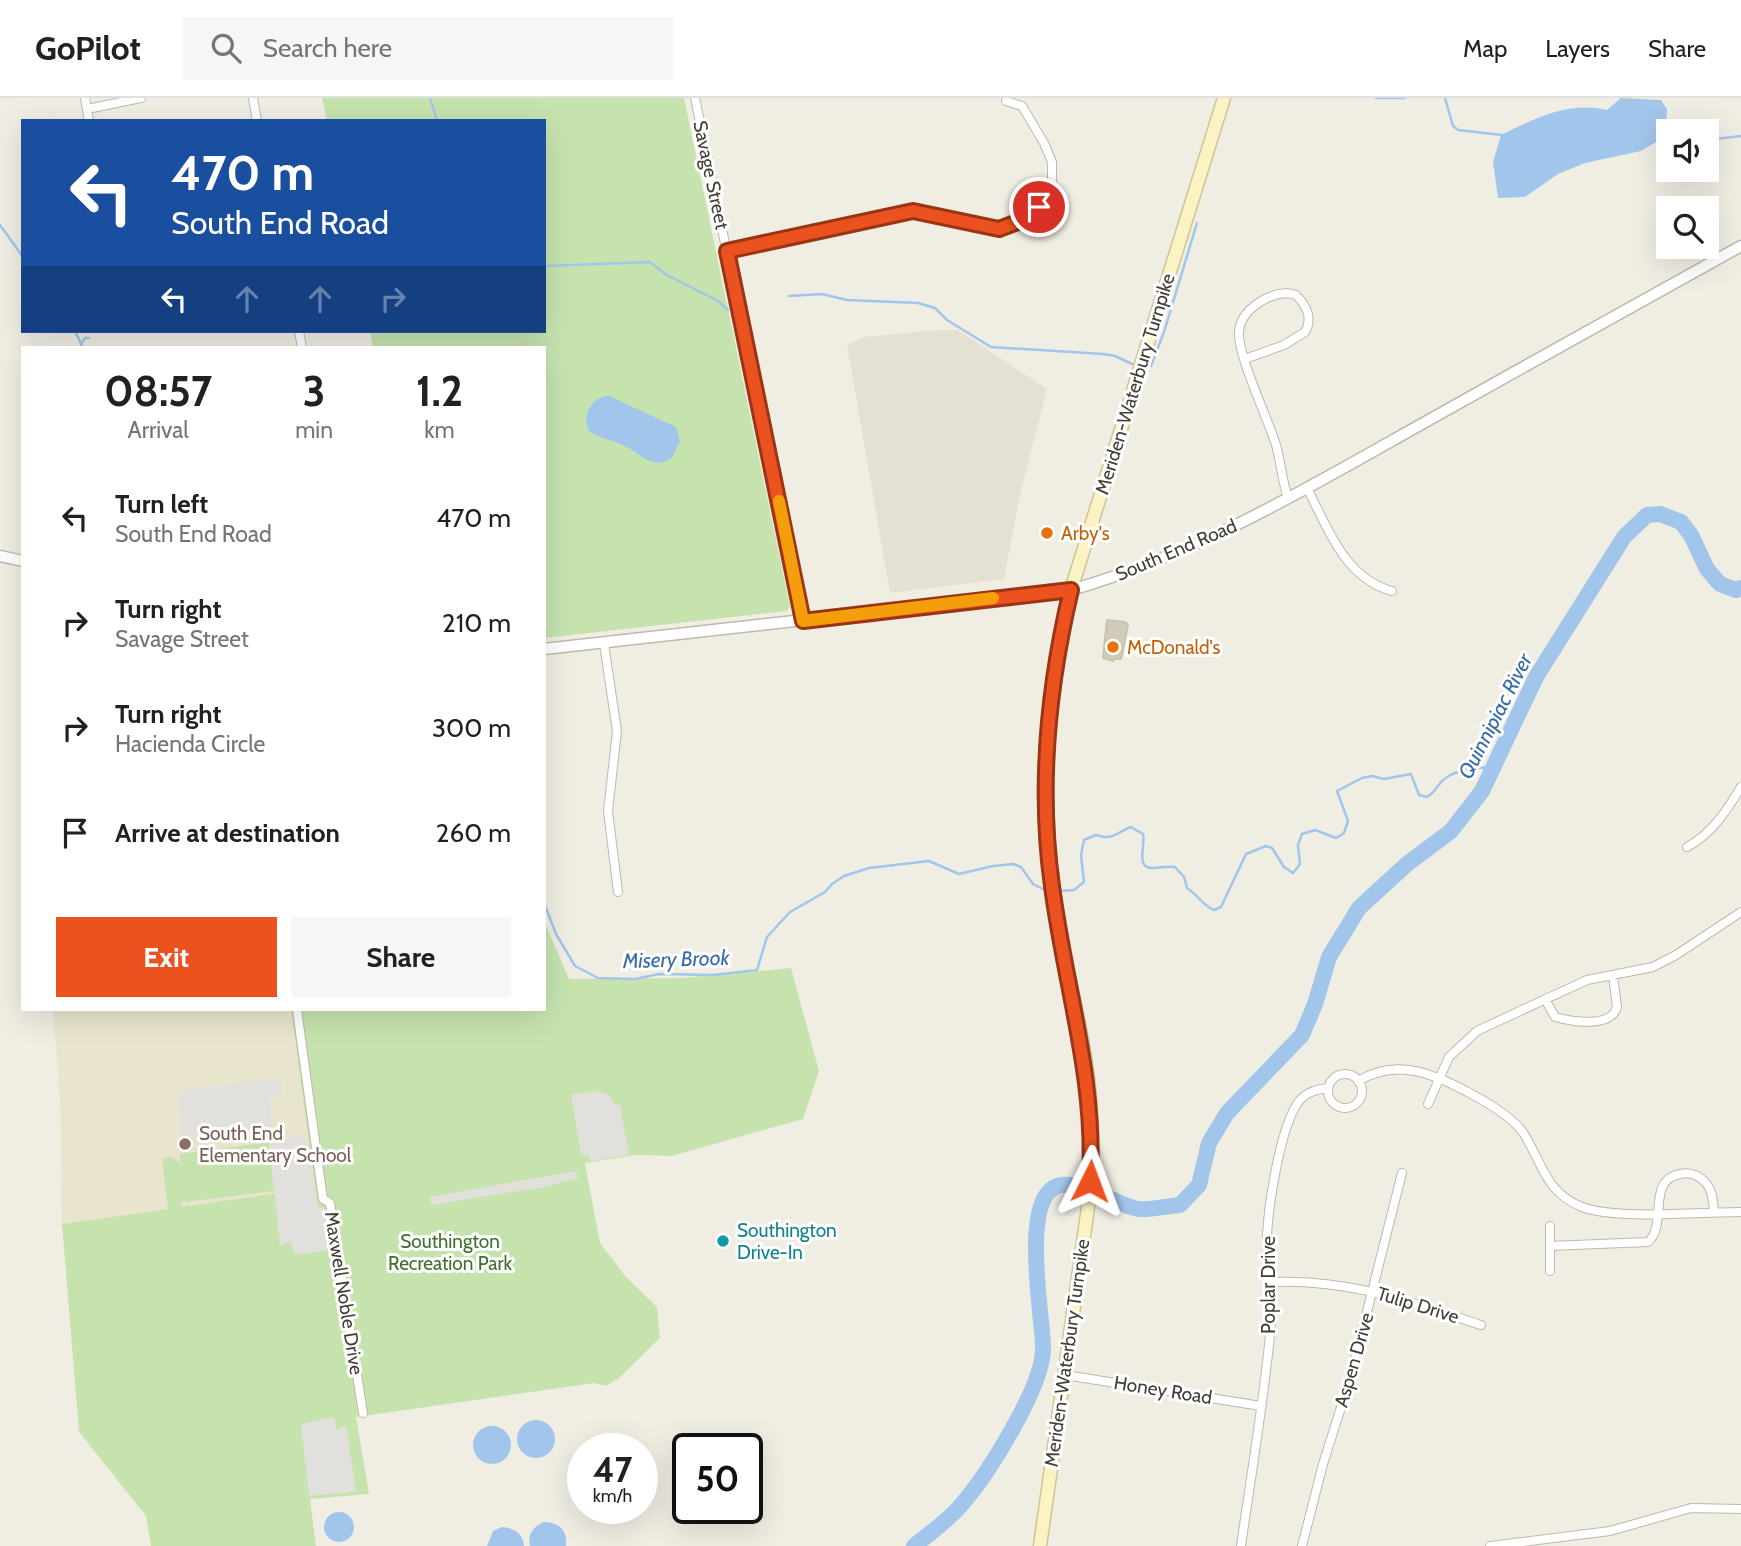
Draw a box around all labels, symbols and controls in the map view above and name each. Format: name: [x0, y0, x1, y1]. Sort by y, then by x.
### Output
search box: [183, 17, 673, 80]
text: GoPilot: [35, 28, 141, 68]
icon: search: [207, 29, 245, 67]
text: Search here: [263, 32, 392, 64]
text: Map: [1463, 34, 1507, 63]
text: Layers: [1545, 34, 1610, 63]
text: Share: [1648, 34, 1706, 63]
street label: Savage Street: [688, 119, 734, 232]
map controls: [1656, 119, 1719, 259]
button: sound: [1656, 119, 1719, 182]
text: 470 m: [171, 143, 314, 202]
icon: left: [56, 147, 147, 238]
pin: [1009, 177, 1069, 237]
icon: arrive: [1020, 188, 1058, 226]
button: search: [1656, 196, 1719, 259]
text: South End Road: [171, 203, 389, 242]
street label: Meriden-Waterbury Turnpike: [1090, 270, 1180, 497]
icon: left: [155, 280, 193, 318]
icon: ahead: [228, 280, 266, 318]
icon: ahead: [301, 280, 339, 318]
icon: right: [374, 280, 412, 318]
text: 08:57: [104, 365, 212, 417]
text: 3: [303, 365, 325, 417]
text: 1.2: [416, 365, 463, 417]
text: Arrival: [127, 416, 189, 444]
text: min: [295, 416, 333, 444]
text: km: [424, 416, 455, 444]
text: Turn left: [115, 488, 208, 520]
icon: left: [56, 499, 94, 537]
text: 470 m: [436, 502, 511, 534]
street label: South End Road: [1112, 514, 1240, 586]
text: South End Road: [115, 520, 272, 548]
place label: Arby's: [1061, 522, 1110, 545]
marker: Arby's: [1039, 525, 1055, 541]
text: Turn right: [115, 593, 221, 625]
icon: right: [56, 604, 94, 642]
text: 210 m: [442, 607, 511, 639]
text: Savage Street: [115, 625, 249, 653]
place label: McDonald's: [1127, 636, 1221, 659]
marker: McDonald's: [1105, 639, 1121, 655]
water label: Quinnipiac River: [1453, 648, 1538, 783]
text: Turn right: [115, 698, 221, 730]
icon: right: [56, 709, 94, 747]
text: 300 m: [432, 712, 511, 744]
text: Hacienda Circle: [115, 730, 265, 758]
icon: arrive: [56, 814, 94, 852]
text: Arrive at destination: [115, 817, 340, 849]
text: 260 m: [436, 817, 511, 849]
button: Exit: [56, 917, 277, 997]
button: Share: [291, 917, 511, 997]
water label: Misery Brook: [621, 945, 731, 973]
place label: South End Elementary School: [199, 1122, 352, 1167]
marker: South End Elementary School: [177, 1136, 193, 1152]
position arrow: [1053, 1144, 1127, 1218]
street label: Maxwell Noble Drive: [320, 1210, 368, 1377]
place label: Southington Drive-In: [737, 1219, 837, 1264]
park label: Southington Recreation Park: [388, 1230, 512, 1275]
marker: Southington Drive-In: [715, 1233, 731, 1249]
street label: Poplar Drive: [1257, 1236, 1280, 1334]
street label: Meriden-Waterbury Turnpike: [1040, 1237, 1094, 1468]
street label: Tulip Drive: [1374, 1282, 1462, 1328]
street label: Aspen Drive: [1330, 1310, 1379, 1410]
street label: Honey Road: [1112, 1371, 1214, 1409]
speed limit sign: 50: [672, 1433, 763, 1524]
text: 47: [593, 1448, 632, 1491]
text: km/h: [593, 1485, 632, 1507]

